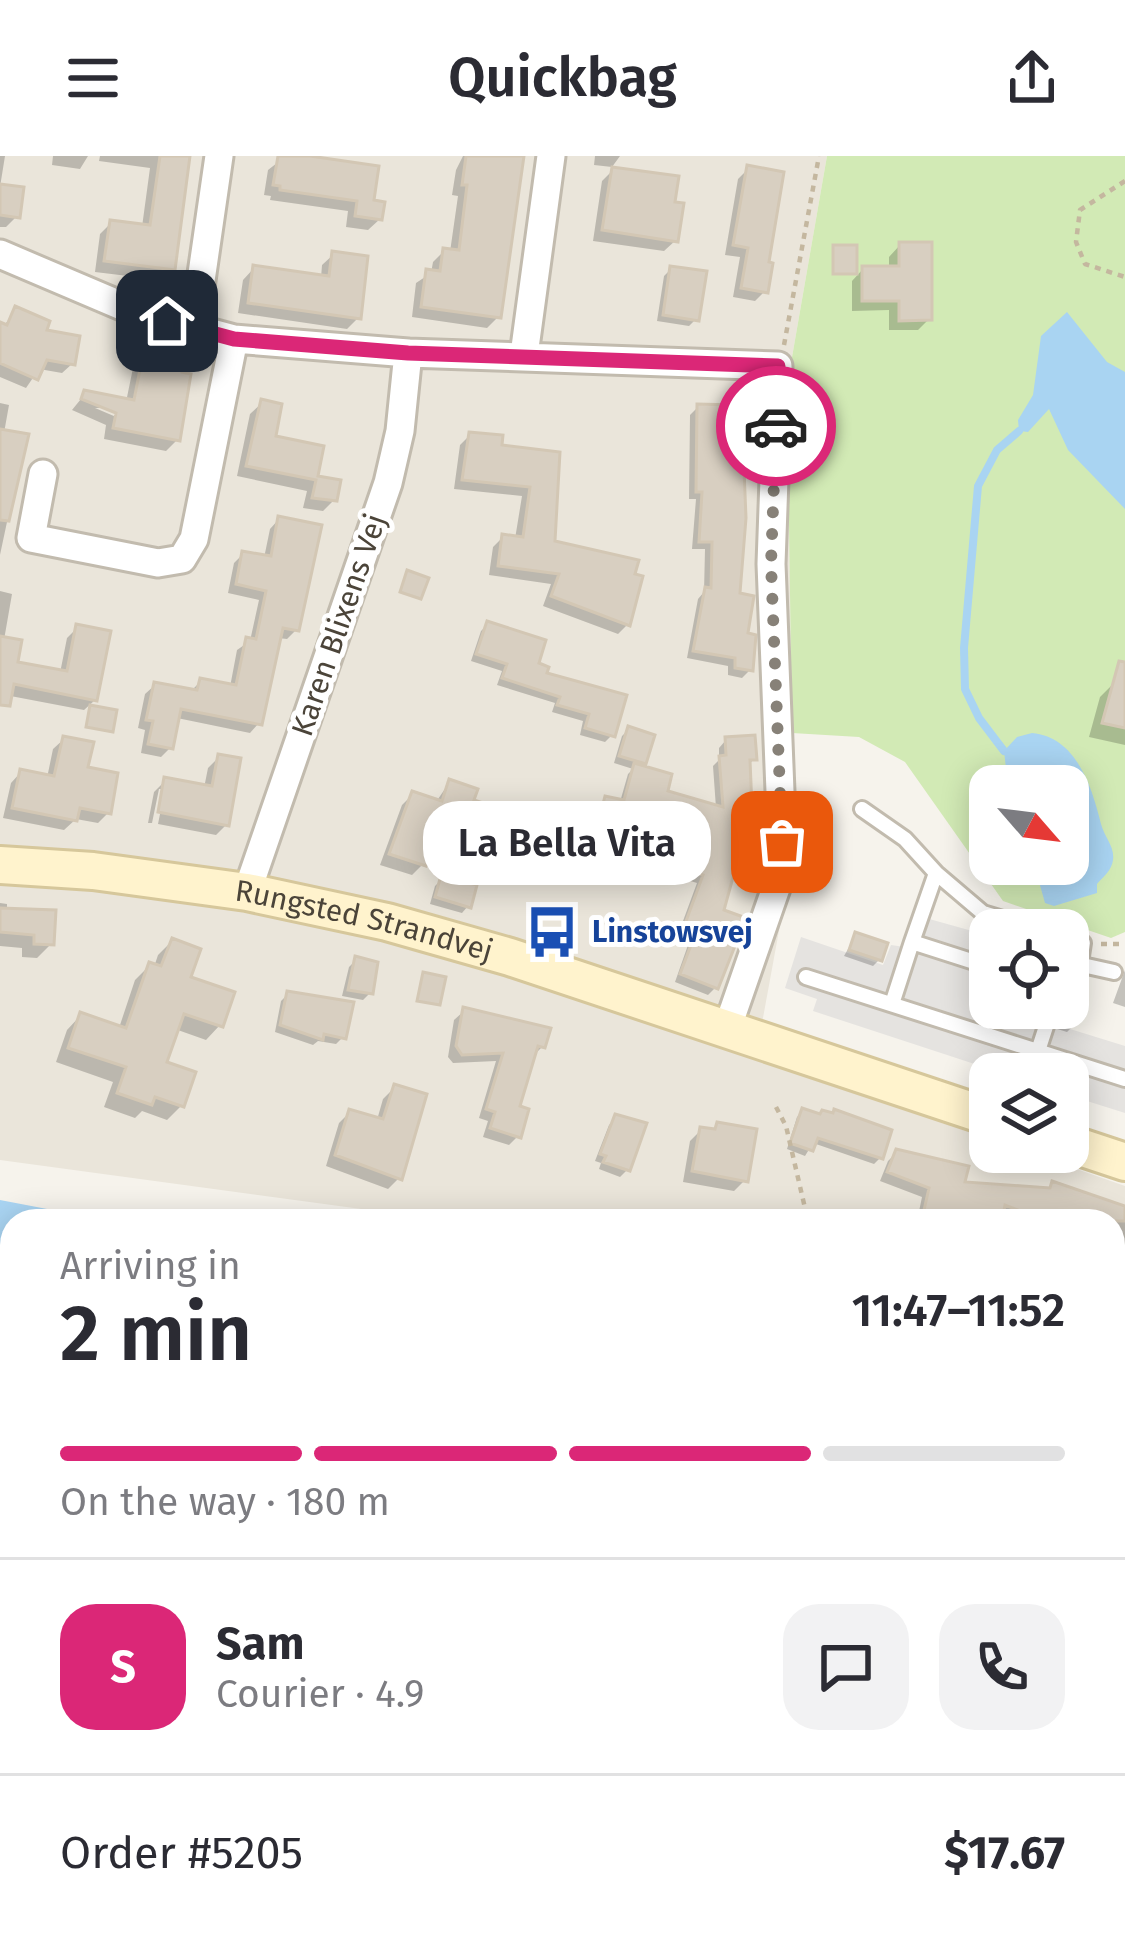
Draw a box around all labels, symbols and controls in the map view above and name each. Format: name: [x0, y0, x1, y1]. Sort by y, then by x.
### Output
icon: menu: [60, 45, 126, 111]
icon: share: [999, 45, 1065, 111]
text: Quickbag: [448, 46, 677, 110]
pin: [116, 270, 218, 372]
icon: home: [134, 288, 200, 354]
courier: [716, 366, 836, 486]
icon: car: [743, 393, 809, 459]
street label: Karen Blixens Vej: [284, 509, 394, 741]
north arrow: [969, 765, 1089, 885]
map controls: [969, 765, 1089, 1173]
pin: [731, 791, 833, 893]
callout: La Bella Vita: [422, 800, 710, 884]
icon: bag: [749, 809, 815, 875]
text: La Bella Vita: [458, 820, 676, 866]
street label: Rungsted Strandvej: [233, 873, 497, 969]
bus stop icon: Linstowsvej: [523, 903, 581, 961]
button: locate: [969, 909, 1089, 1029]
place label: Linstowsvej: [592, 914, 753, 950]
button: layers: [969, 1053, 1089, 1173]
text: Arriving in: [60, 1243, 241, 1289]
text: 11:47–11:52: [852, 1284, 1065, 1338]
text: 2 min: [60, 1287, 252, 1381]
text: On the way · 180 m: [60, 1479, 390, 1525]
button: chat: [783, 1604, 909, 1730]
button: phone: [939, 1604, 1065, 1730]
text: Sam: [216, 1617, 304, 1671]
text: S: [110, 1640, 136, 1694]
text: Courier · 4.9: [216, 1671, 425, 1717]
text: Order #5205: [60, 1826, 303, 1880]
text: $17.67: [944, 1826, 1065, 1880]

